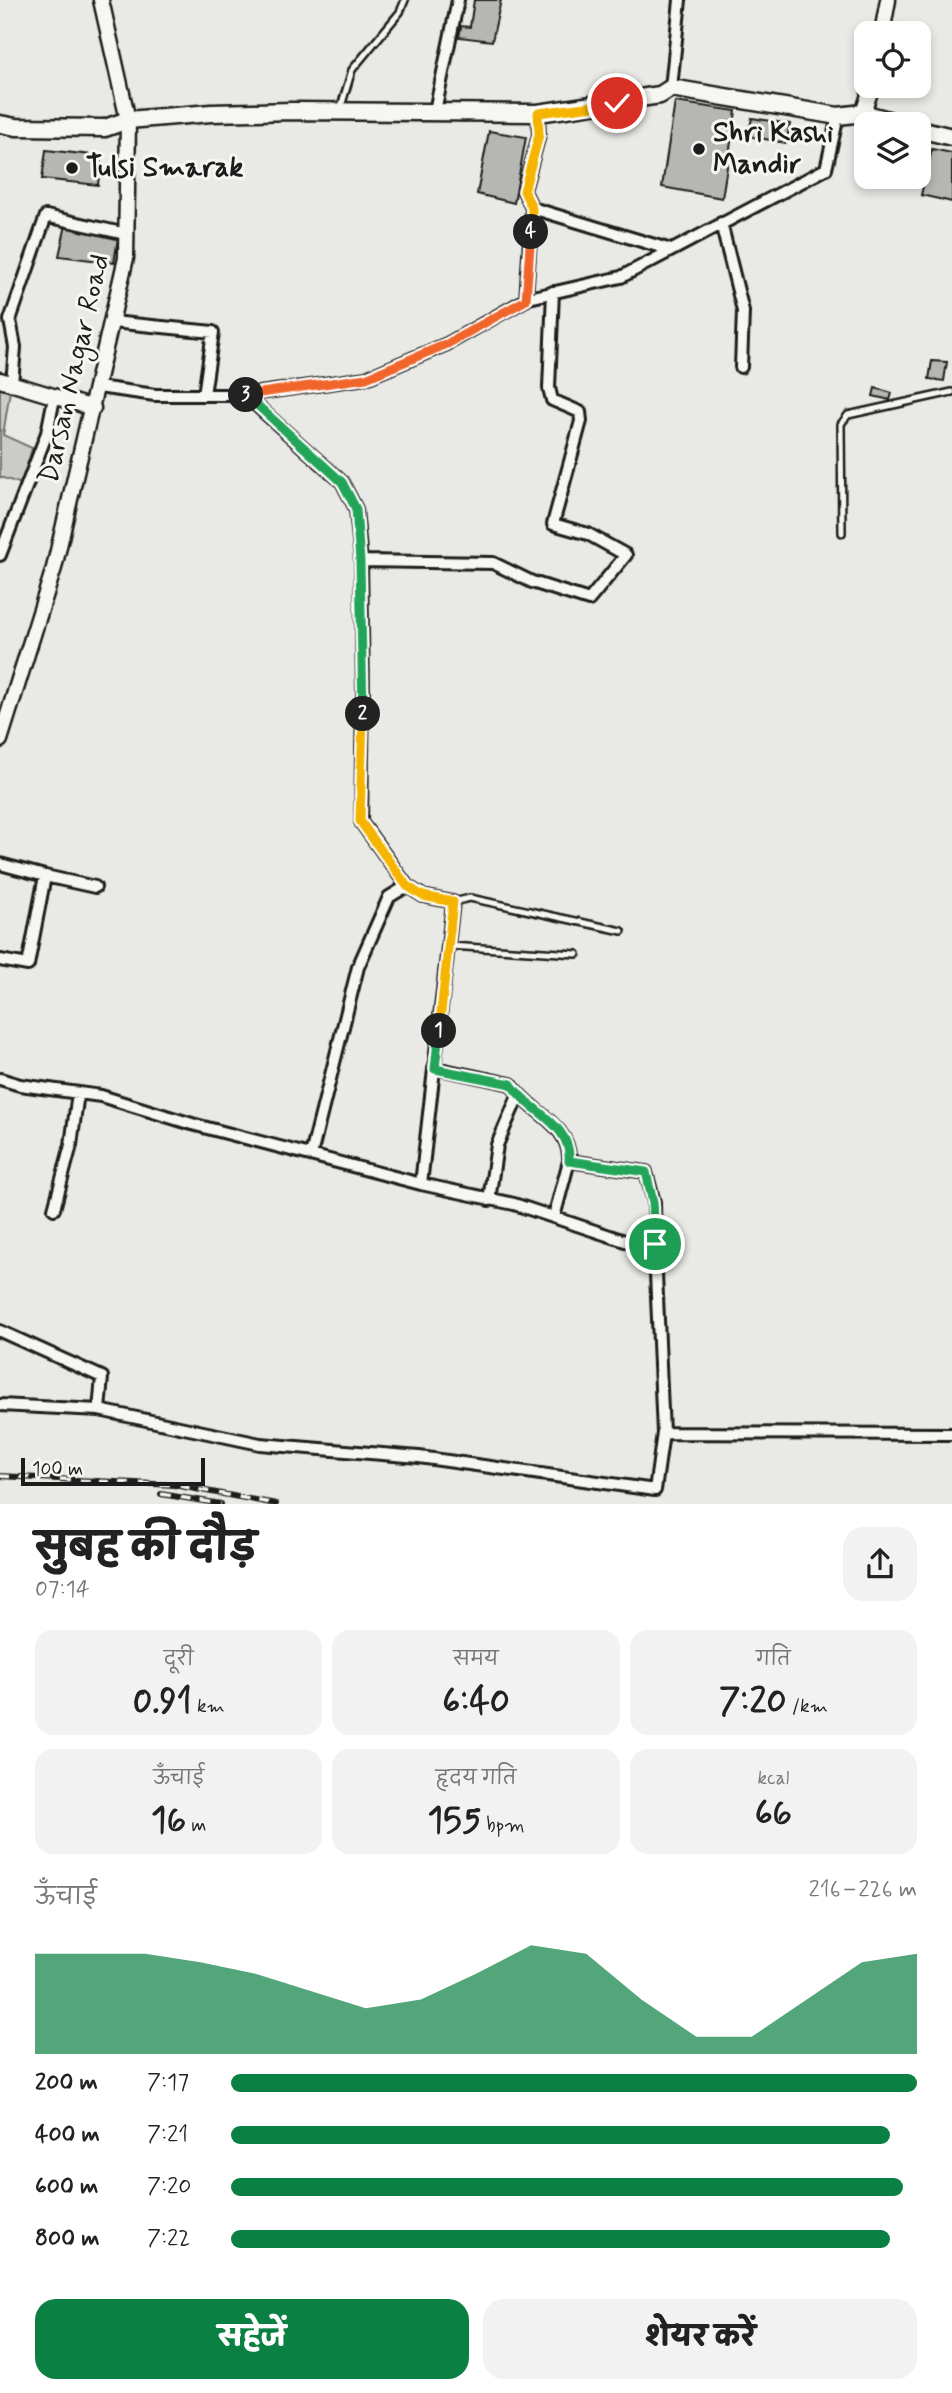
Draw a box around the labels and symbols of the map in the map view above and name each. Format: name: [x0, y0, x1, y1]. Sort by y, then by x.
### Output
pin: [587, 73, 647, 133]
place label: Shri Kashi Mandir: [713, 115, 833, 184]
marker: Shri Kashi Mandir: [691, 141, 707, 157]
place label: Tulsi Smarak: [86, 150, 243, 187]
marker: Tulsi Smarak: [64, 160, 80, 176]
pin: 4: [514, 215, 548, 250]
street label: Darsan Nagar Road: [31, 251, 121, 488]
pin: 3: [229, 378, 264, 412]
pin: 2: [346, 696, 380, 732]
pin: 1: [422, 1014, 457, 1048]
pin: [625, 1214, 685, 1274]
scale bar: [21, 1455, 205, 1487]

